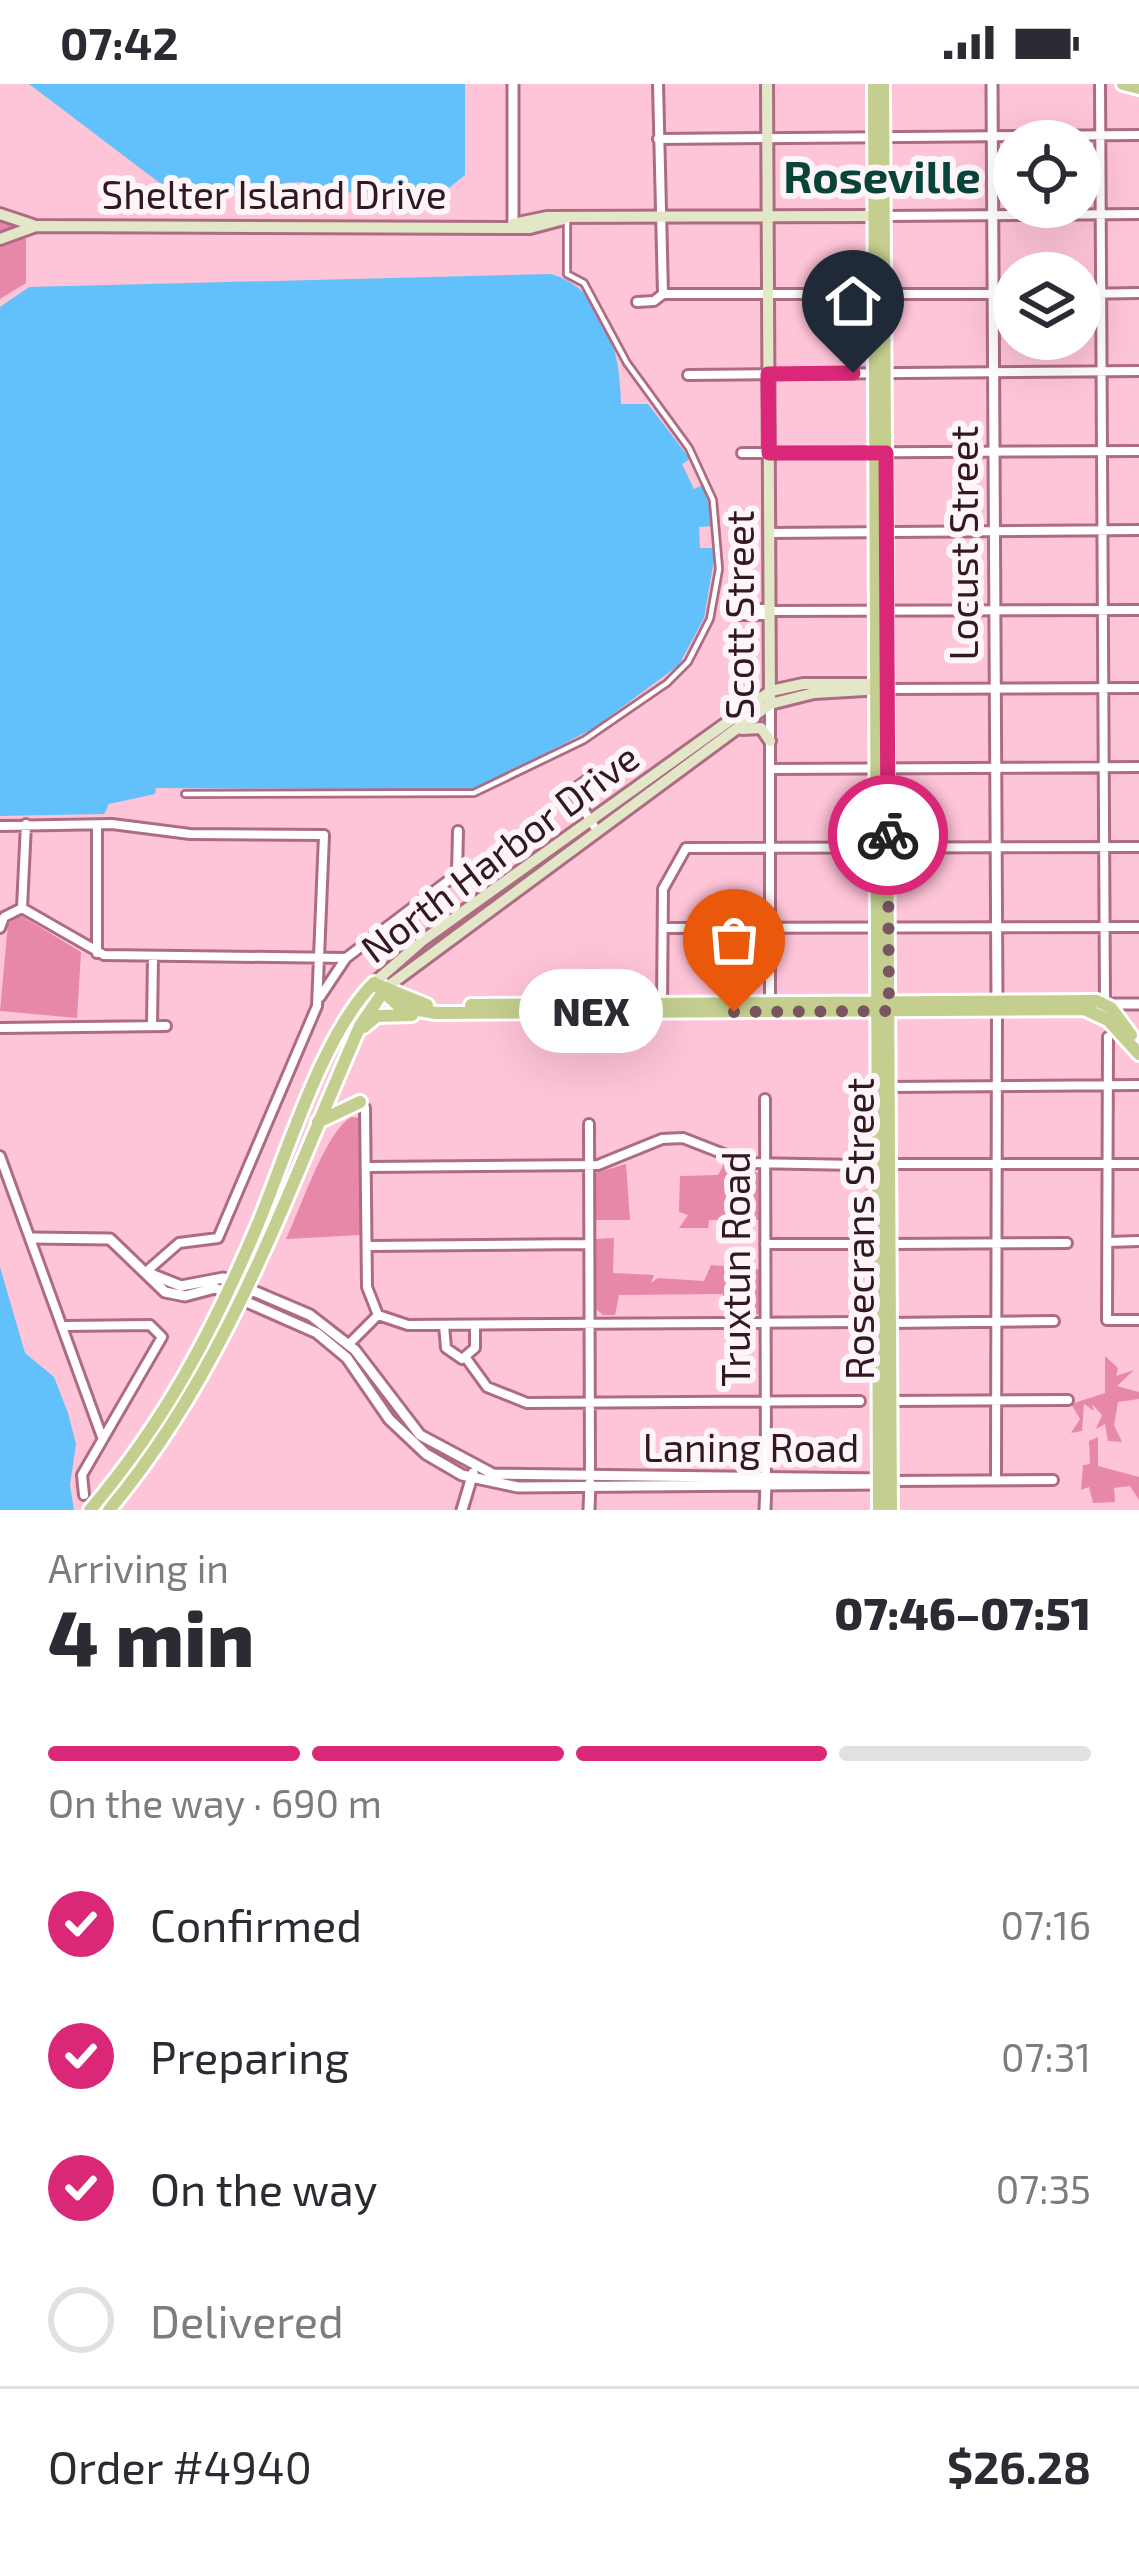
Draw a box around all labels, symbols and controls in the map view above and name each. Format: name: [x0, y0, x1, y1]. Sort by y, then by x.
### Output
text: 07:42: [60, 15, 179, 69]
map controls: [993, 120, 1101, 360]
button: locate: [993, 120, 1101, 228]
district label: Roseville: [783, 148, 981, 202]
street label: Shelter Island Drive: [101, 170, 447, 217]
pin: [802, 250, 904, 373]
button: layers: [993, 252, 1101, 360]
icon: home: [820, 268, 886, 334]
street label: Locust Street: [939, 425, 986, 661]
street label: Scott Street: [715, 510, 762, 720]
street label: North Harbor Drive: [351, 732, 647, 971]
courier: [828, 775, 948, 895]
icon: bike: [855, 802, 921, 868]
pin: [683, 889, 785, 1012]
icon: bag: [701, 907, 767, 973]
callout: NEX: [518, 970, 662, 1054]
text: NEX: [552, 987, 630, 1034]
street label: Rosecrans Street: [835, 1078, 882, 1380]
street label: Truxtun Road: [711, 1151, 758, 1387]
street label: Laning Road: [643, 1423, 859, 1470]
text: Arriving in: [48, 1544, 229, 1591]
text: 07:46–07:51: [834, 1585, 1091, 1639]
text: 4 min: [48, 1589, 255, 1683]
text: On the way · 690 m: [48, 1779, 382, 1826]
icon: check: [48, 1891, 114, 1957]
text: Confirmed: [150, 1897, 362, 1951]
text: 07:16: [1000, 1901, 1091, 1948]
icon: check: [48, 2023, 114, 2089]
text: Preparing: [150, 2029, 349, 2083]
text: 07:31: [1001, 2033, 1091, 2080]
icon: check: [48, 2155, 114, 2221]
text: On the way: [150, 2161, 377, 2215]
text: 07:35: [996, 2165, 1091, 2212]
text: Delivered: [150, 2293, 344, 2347]
text: Order #4940: [48, 2439, 312, 2493]
text: $26.28: [947, 2439, 1091, 2493]

